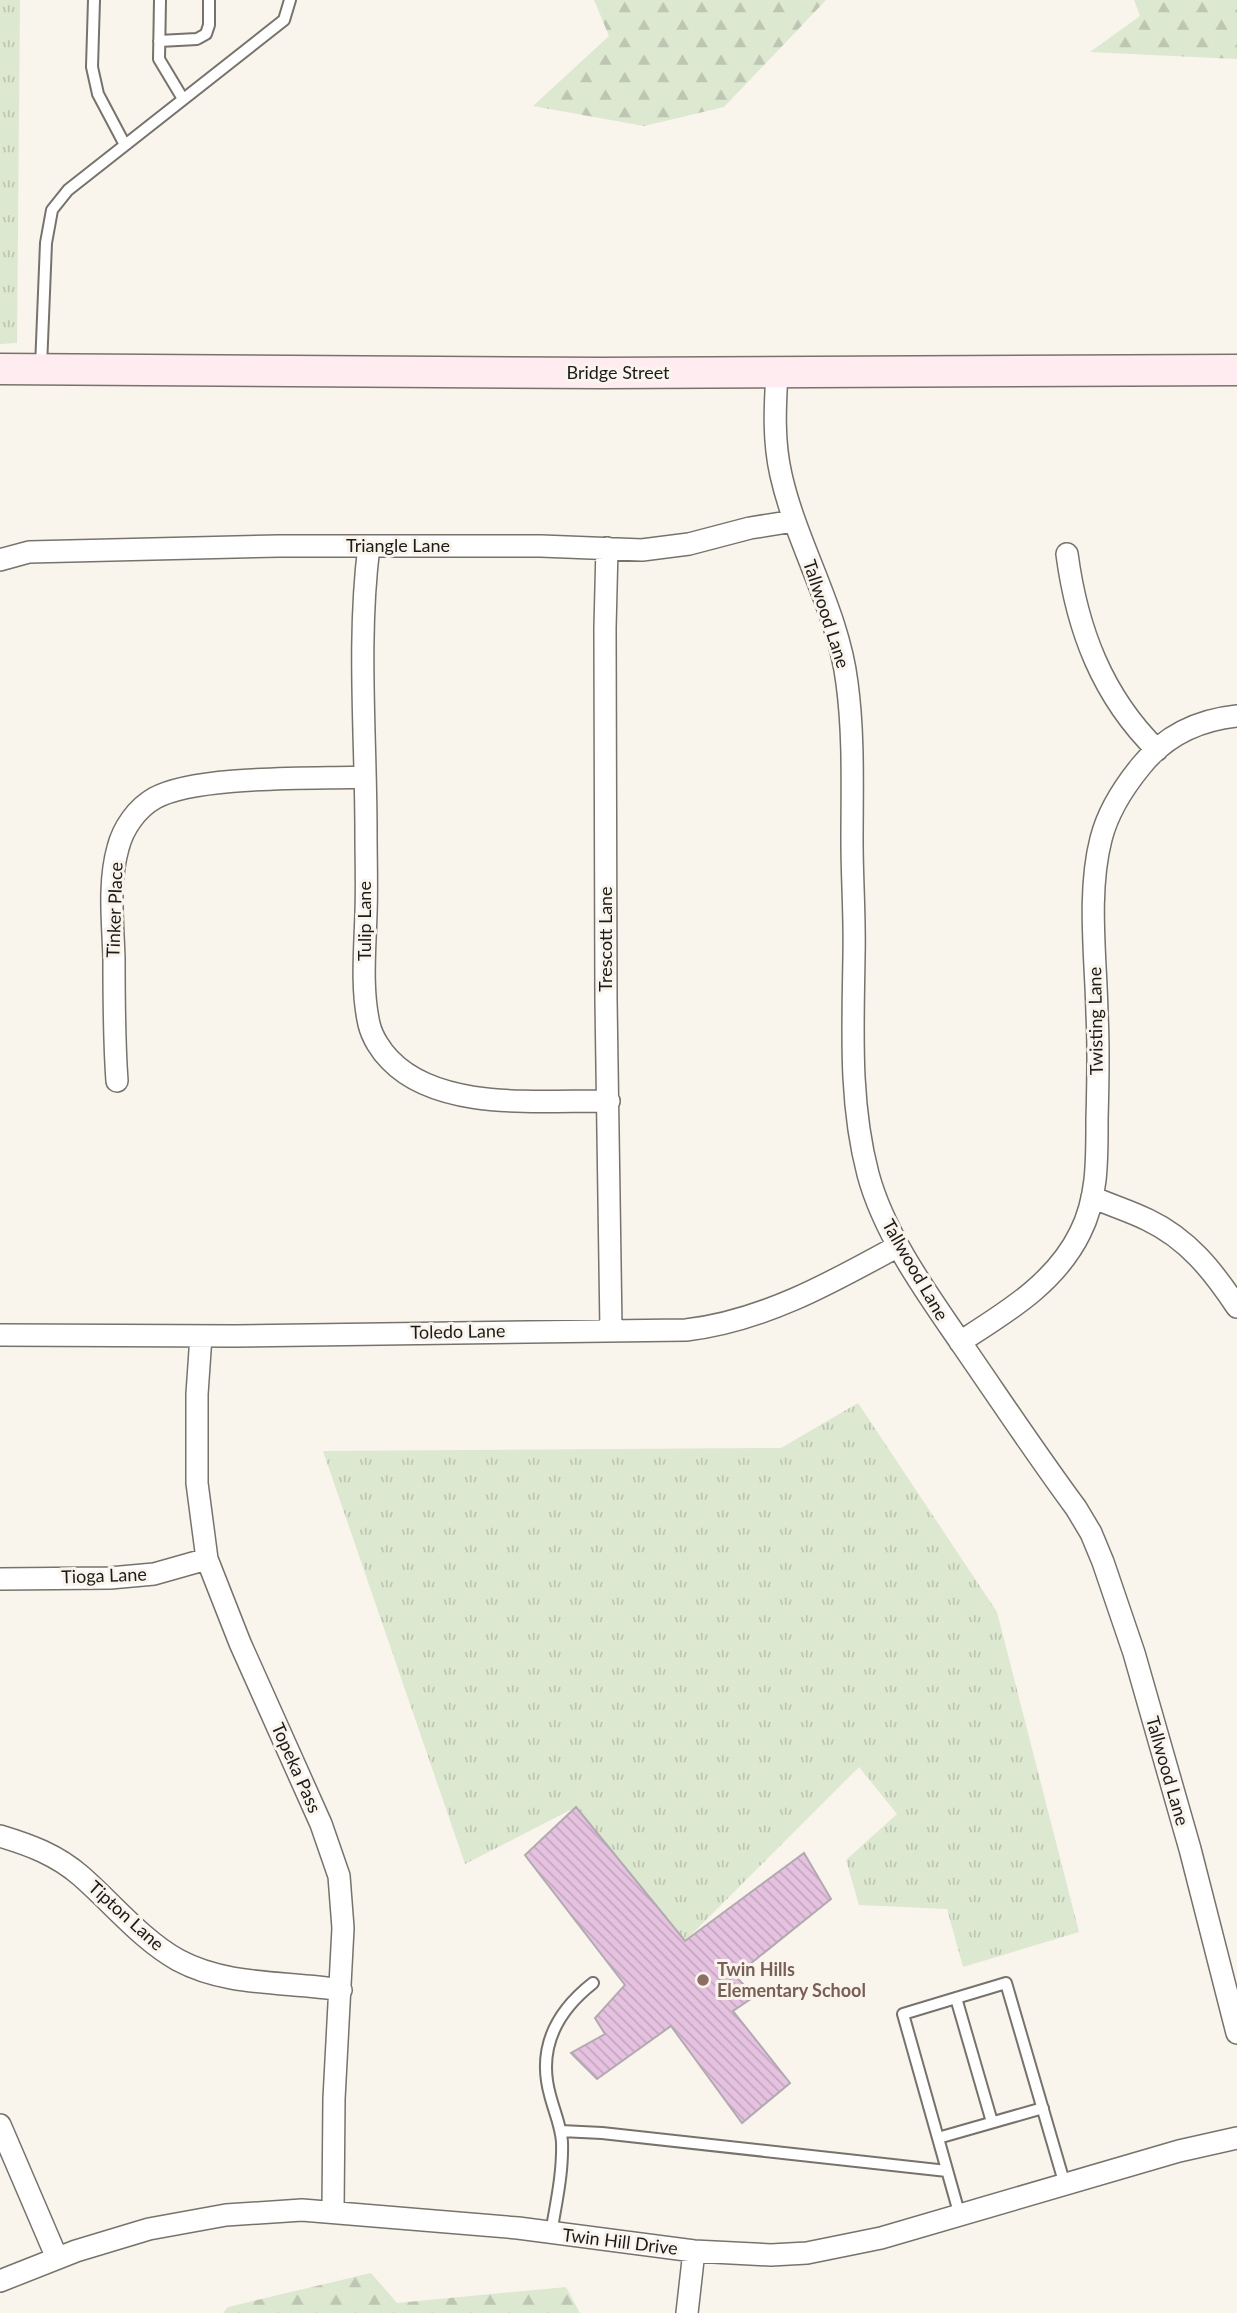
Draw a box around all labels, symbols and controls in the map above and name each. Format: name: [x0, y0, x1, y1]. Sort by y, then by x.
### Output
street label: Bridge Street: [566, 361, 670, 383]
street label: Triangle Lane: [346, 534, 450, 556]
street label: Tallwood Lane: [799, 557, 855, 671]
street label: Tinker Place: [101, 862, 127, 958]
street label: Tulip Lane: [353, 881, 375, 961]
street label: Trescott Lane: [594, 886, 616, 992]
street label: Twisting Lane: [1083, 967, 1107, 1075]
street label: Tallwood Lane: [878, 1215, 954, 1324]
street label: Toledo Lane: [410, 1319, 506, 1343]
street label: Tioga Lane: [61, 1563, 147, 1587]
street label: Tallwood Lane: [1142, 1713, 1194, 1828]
street label: Topeka Pass: [267, 1719, 327, 1816]
street label: Tipton Lane: [84, 1876, 169, 1955]
place label: Twin Hills Elementary School: [717, 1958, 866, 2001]
marker: Twin Hills Elementary School: [695, 1972, 711, 1988]
street label: Twin Hill Drive: [561, 2223, 679, 2259]

